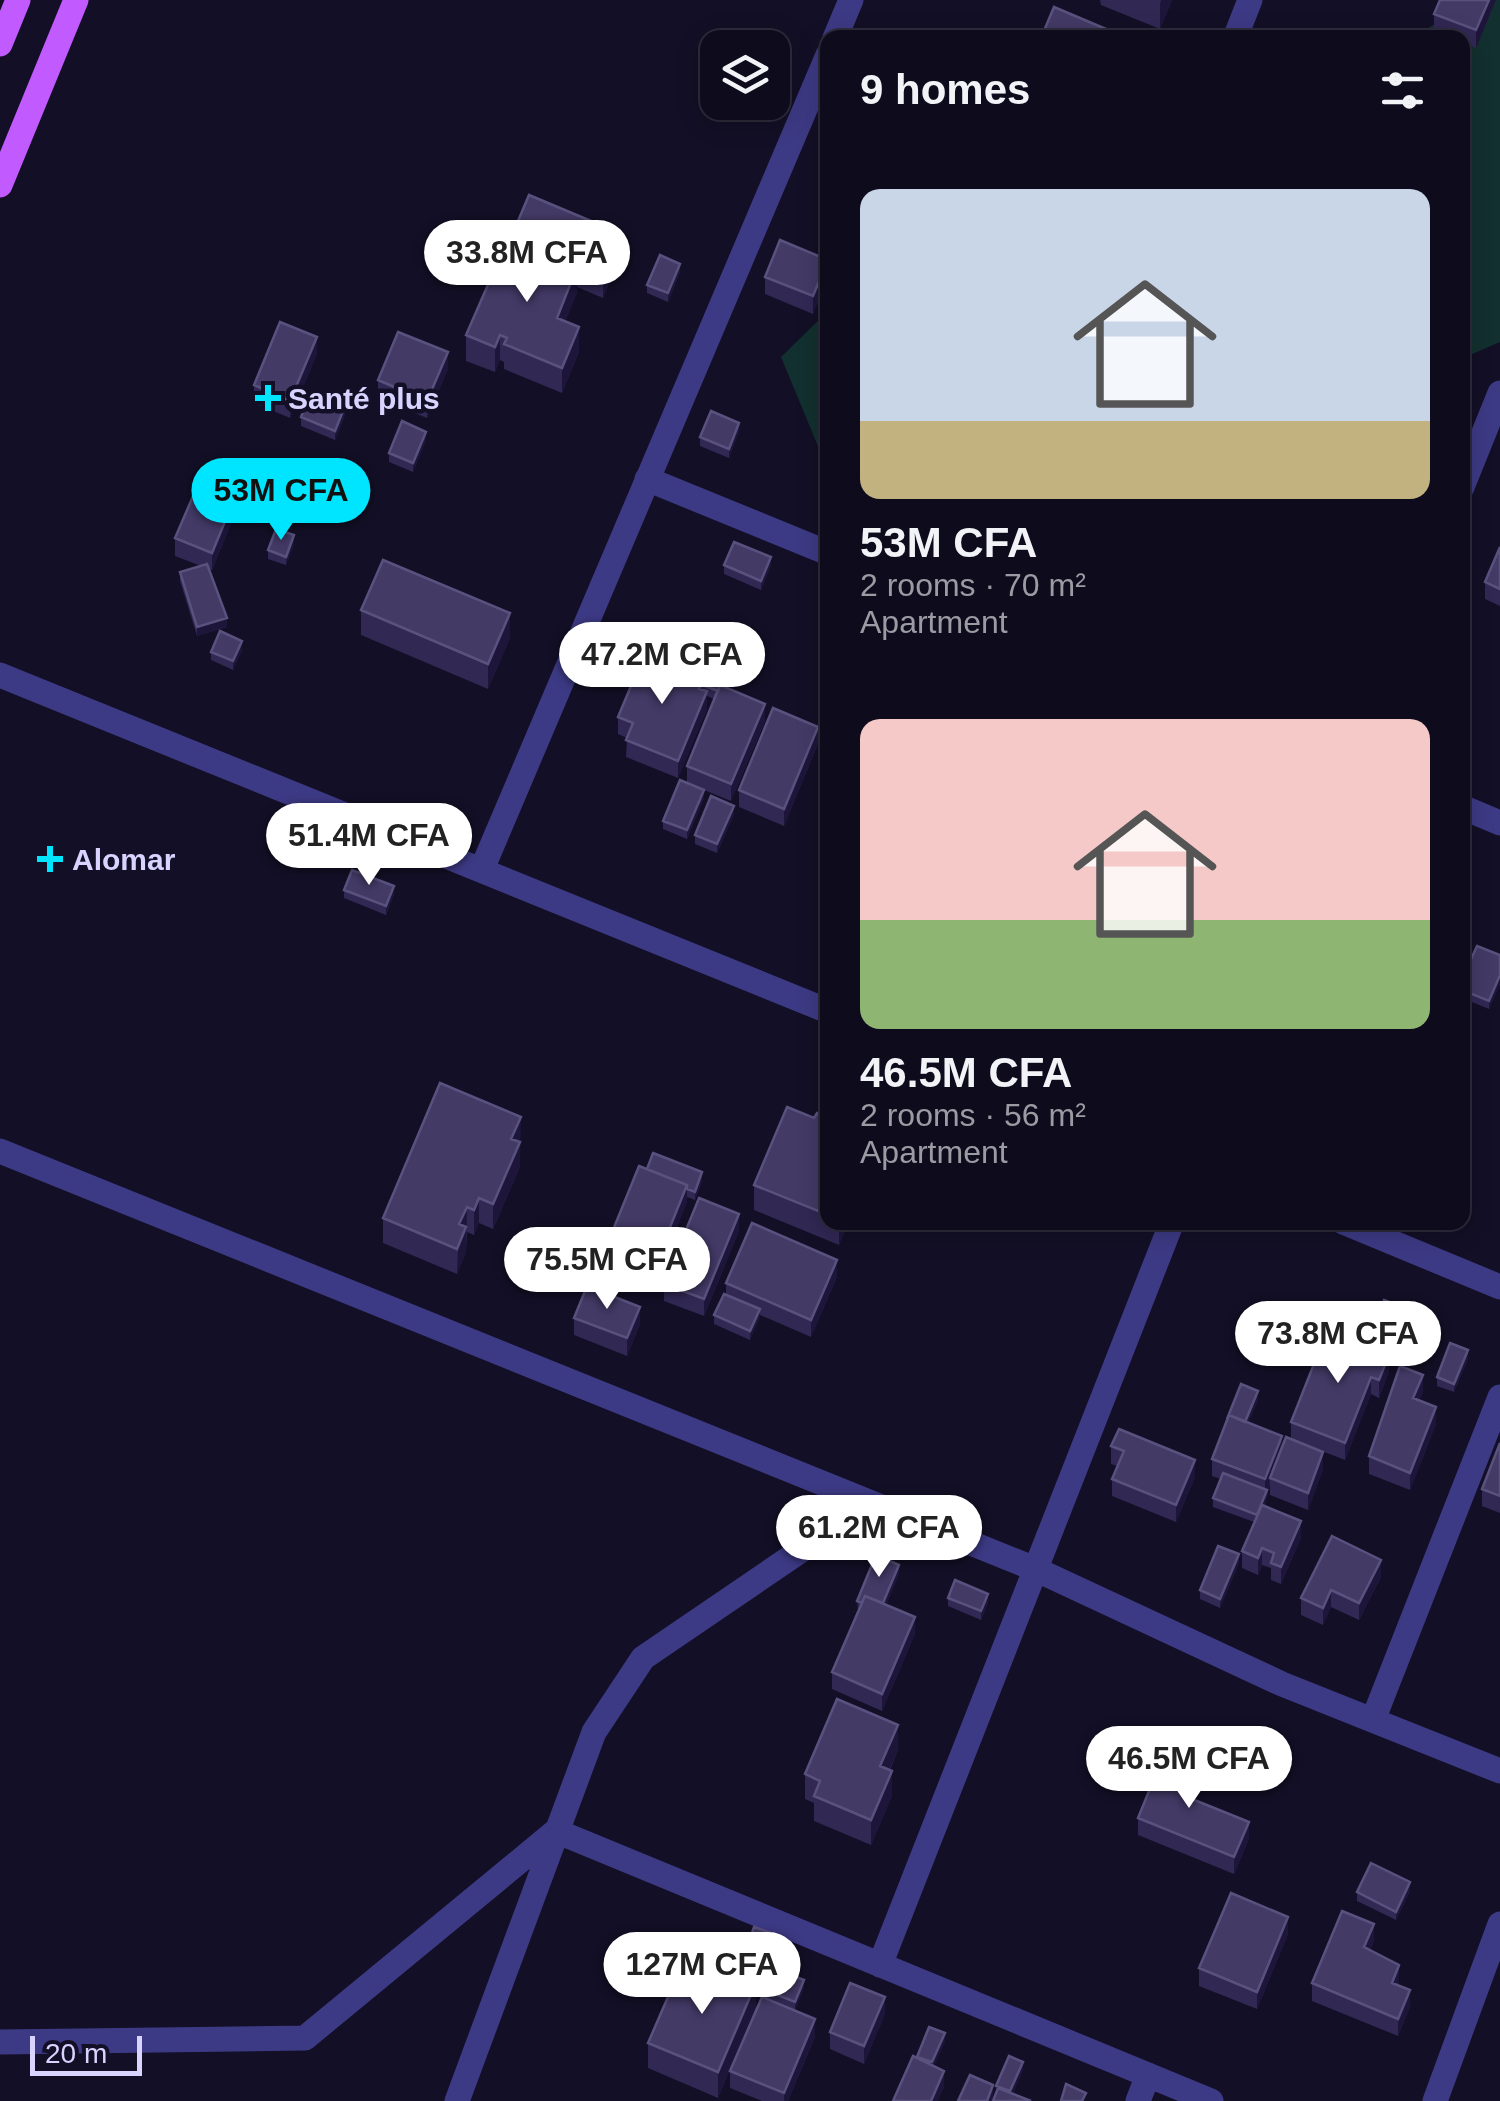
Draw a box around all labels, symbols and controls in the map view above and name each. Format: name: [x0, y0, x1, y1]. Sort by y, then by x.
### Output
map controls: [700, 30, 790, 120]
button: layers: [700, 30, 790, 120]
icon: filters: [1375, 63, 1430, 118]
text: 9 homes: [860, 66, 1030, 113]
pin: 33.8M CFA: [413, 220, 641, 305]
text: 33.8M CFA: [446, 234, 608, 270]
icon: home: [1055, 254, 1235, 434]
place label: Santé plus: [288, 382, 440, 415]
marker: Santé plus: [257, 387, 279, 409]
pin: 53M CFA: [189, 458, 373, 543]
text: 53M CFA: [213, 472, 349, 508]
text: 53M CFA: [860, 519, 1037, 566]
text: 2 rooms · 70 m²: [860, 567, 1086, 603]
text: Apartment: [860, 604, 1008, 640]
pin: 47.2M CFA: [548, 622, 776, 707]
text: 47.2M CFA: [581, 636, 743, 672]
icon: home: [1055, 784, 1235, 964]
pin: 51.4M CFA: [255, 803, 483, 888]
text: 51.4M CFA: [288, 817, 450, 853]
place label: Alomar: [72, 843, 176, 876]
marker: Alomar: [37, 846, 63, 872]
text: 46.5M CFA: [860, 1049, 1072, 1096]
text: 2 rooms · 56 m²: [860, 1097, 1086, 1133]
text: Apartment: [860, 1134, 1008, 1170]
pin: 75.5M CFA: [493, 1227, 721, 1312]
text: 75.5M CFA: [526, 1241, 688, 1277]
pin: 73.8M CFA: [1224, 1301, 1452, 1386]
text: 73.8M CFA: [1257, 1315, 1419, 1351]
pin: 61.2M CFA: [765, 1495, 993, 1580]
text: 61.2M CFA: [798, 1509, 960, 1545]
pin: 46.5M CFA: [1075, 1726, 1303, 1811]
text: 46.5M CFA: [1108, 1740, 1270, 1776]
pin: 127M CFA: [599, 1932, 805, 2017]
text: 127M CFA: [626, 1946, 778, 1982]
scale bar: [30, 2031, 142, 2076]
text: 20 m: [45, 2038, 107, 2069]

